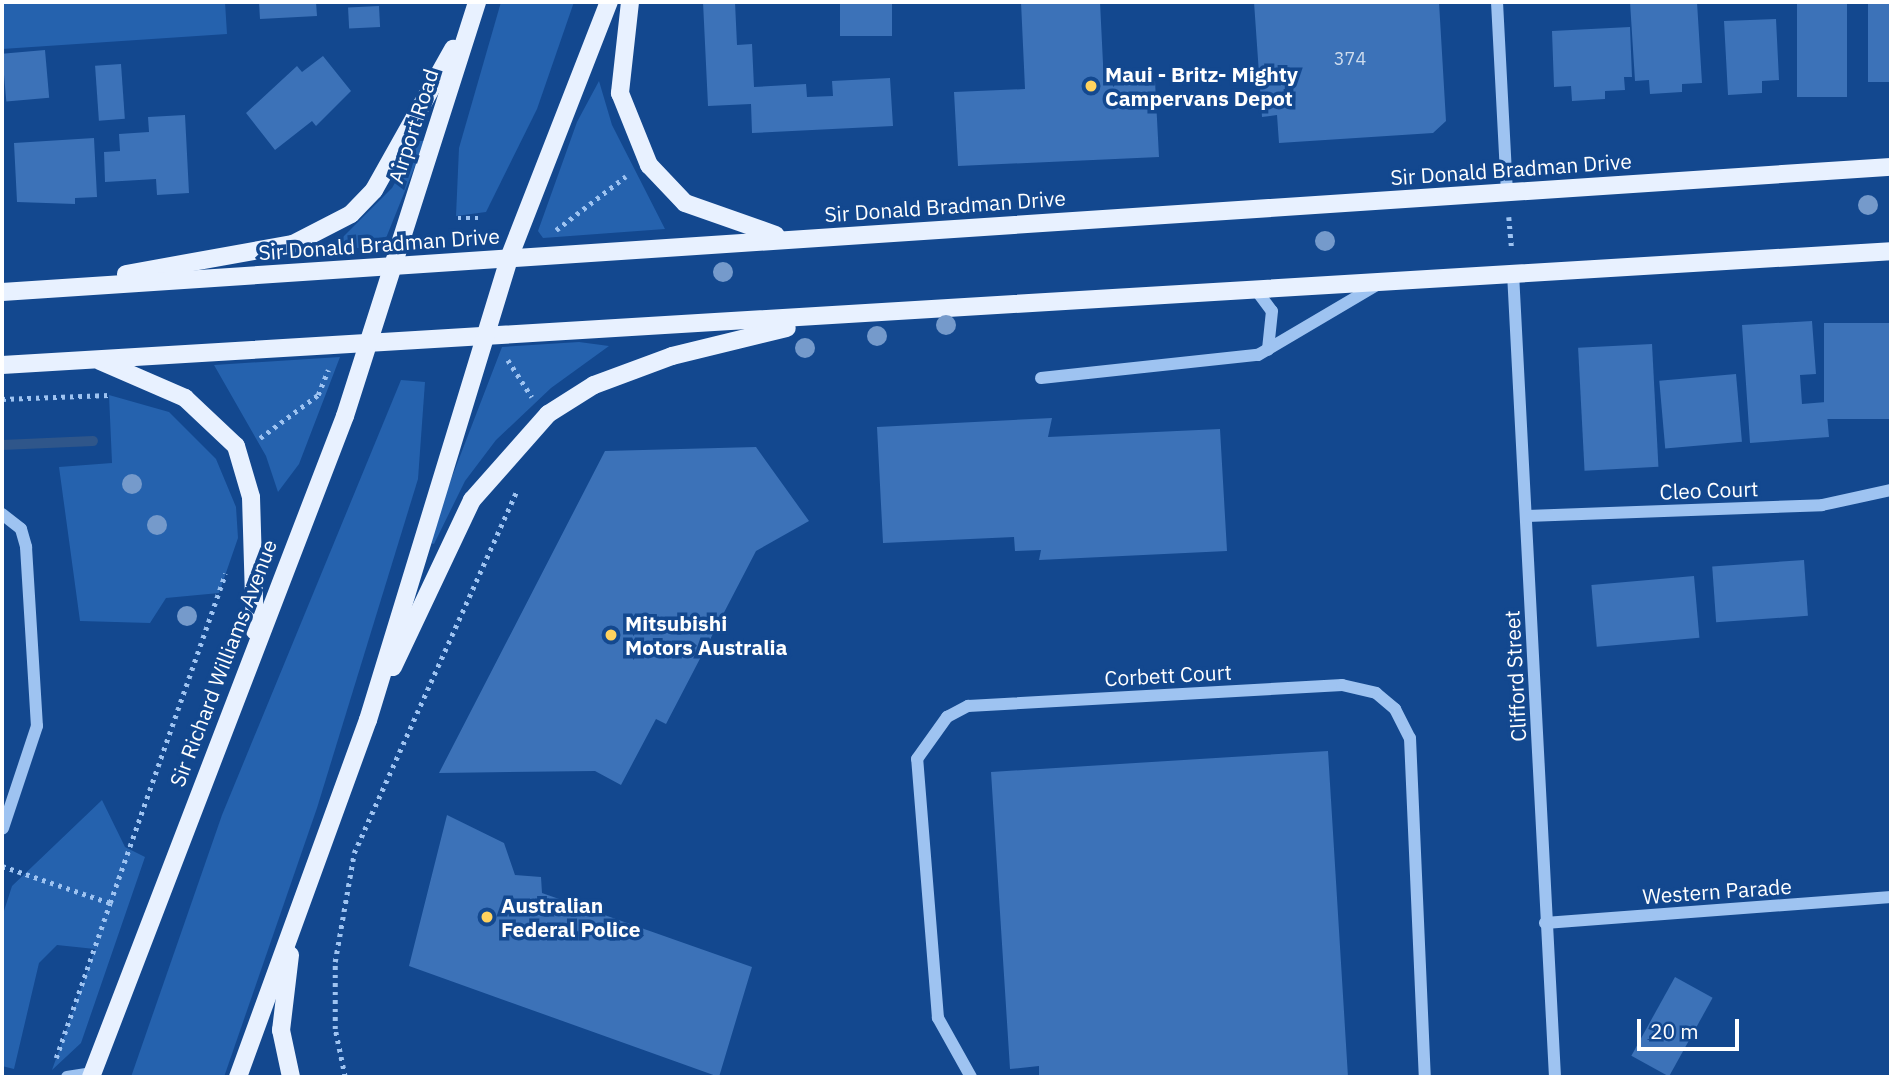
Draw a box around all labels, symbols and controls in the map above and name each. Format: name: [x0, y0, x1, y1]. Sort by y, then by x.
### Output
house number: 374: [1334, 48, 1366, 70]
place label: Maui - Britz- Mighty Campervans Depot: [1105, 61, 1298, 111]
street label: Airport Road: [383, 66, 443, 186]
marker: Maui - Britz- Mighty Campervans Depot: [1083, 78, 1099, 94]
street label: Sir Donald Bradman Drive: [1389, 148, 1633, 190]
street label: Sir Donald Bradman Drive: [823, 185, 1067, 227]
street label: Sir Donald Bradman Drive: [257, 223, 501, 265]
street label: Cleo Court: [1659, 476, 1759, 504]
street label: Sir Richard Williams Avenue: [164, 536, 282, 790]
place label: Mitsubishi Motors Australia: [625, 610, 788, 660]
street label: Clifford Street: [1499, 610, 1531, 742]
marker: Mitsubishi Motors Australia: [603, 627, 619, 643]
street label: Corbett Court: [1104, 659, 1232, 691]
street label: Western Parade: [1641, 873, 1793, 909]
place label: Australian Federal Police: [501, 892, 641, 942]
marker: Australian Federal Police: [479, 909, 495, 925]
scale bar: [1641, 1006, 1742, 1050]
text: 20 m: [1650, 1017, 1699, 1045]

